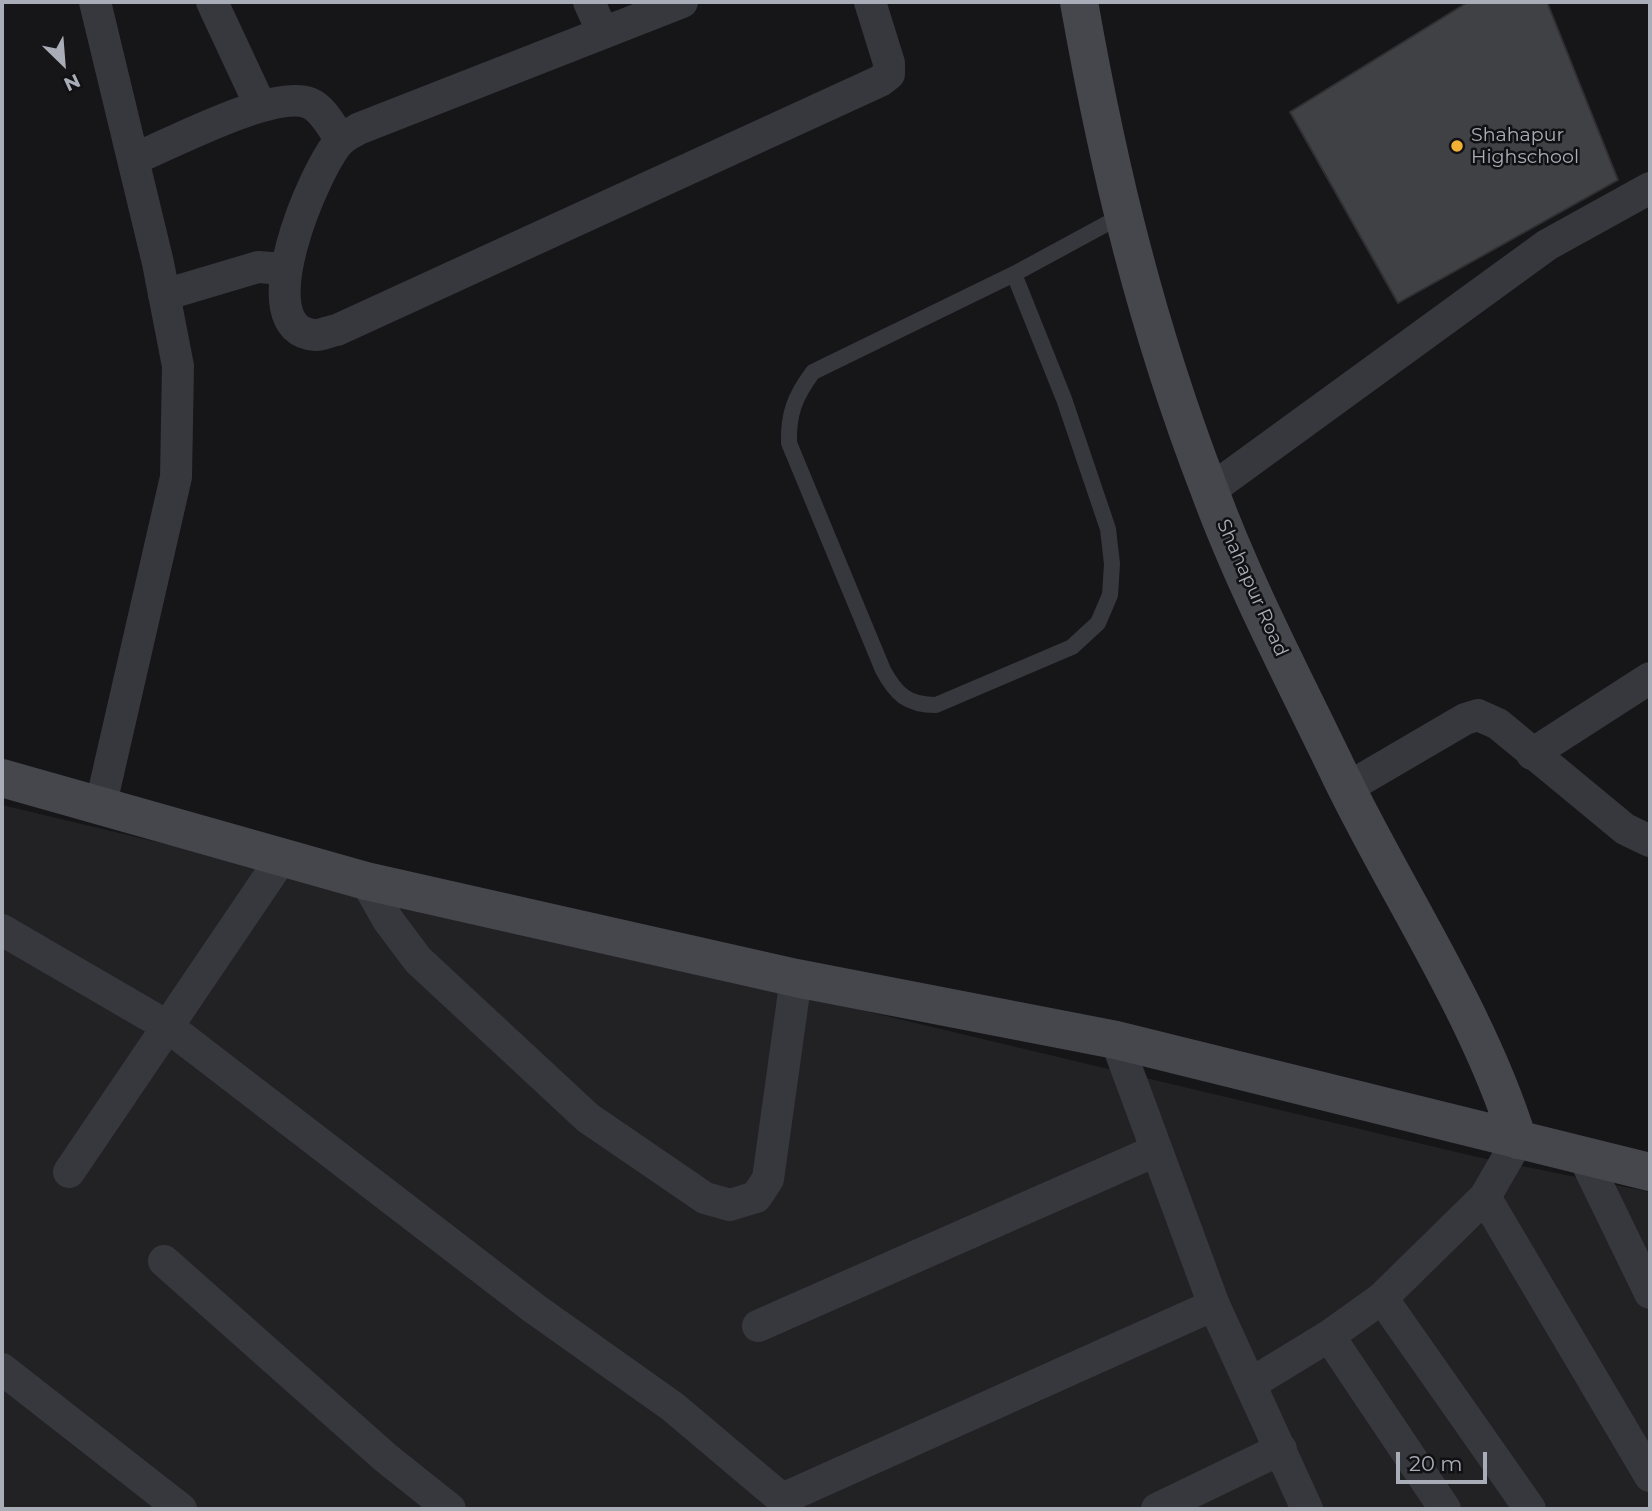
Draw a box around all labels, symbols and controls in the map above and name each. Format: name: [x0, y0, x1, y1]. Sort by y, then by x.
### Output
north arrow: [28, 28, 98, 98]
text: N: [60, 69, 84, 96]
place label: Shahapur Highschool: [1471, 124, 1579, 168]
marker: Shahapur Highschool: [1449, 138, 1465, 154]
street label: Shahapur Road: [1212, 516, 1292, 660]
scale bar: [1400, 1438, 1491, 1482]
text: 20 m: [1409, 1451, 1463, 1476]

